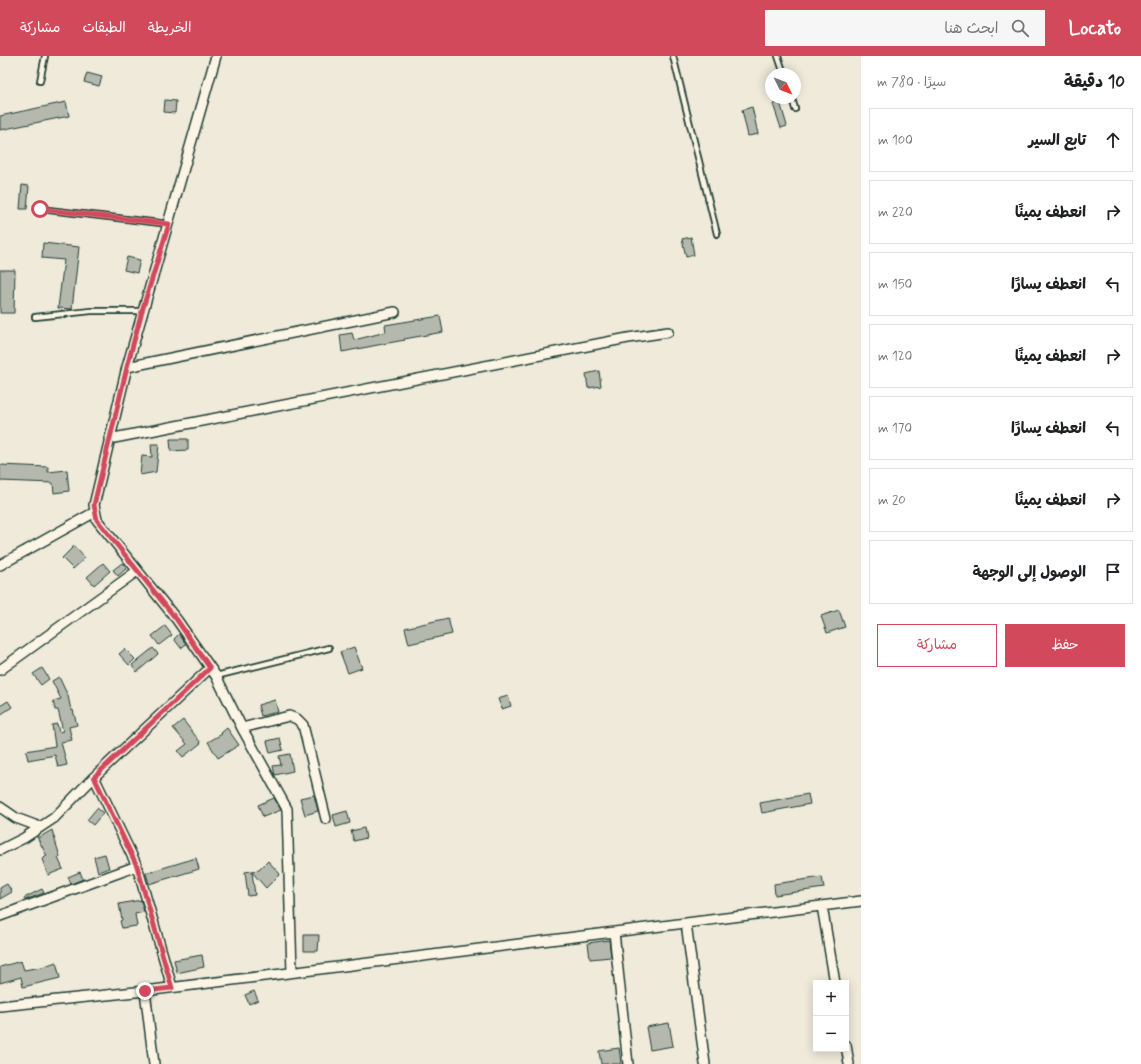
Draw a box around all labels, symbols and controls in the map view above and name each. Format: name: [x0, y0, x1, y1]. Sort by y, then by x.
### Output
search box: [765, 10, 1045, 46]
text: Locato: [1069, 16, 1121, 41]
icon: search: [1009, 17, 1031, 39]
text: مشاركة: [20, 19, 60, 37]
text: الطبقات: [82, 19, 126, 37]
text: الخريطة: [148, 19, 191, 37]
text: ابحث هنا: [944, 19, 999, 39]
north arrow: [765, 68, 801, 104]
text: 10 دقيقة: [1064, 71, 1125, 93]
text: سيرًا · 780 m: [877, 74, 946, 91]
icon: ahead: [1102, 129, 1124, 151]
text: تابع السير: [1028, 131, 1086, 151]
text: 100 m: [878, 132, 913, 149]
route start: [31, 200, 49, 218]
icon: right: [1102, 201, 1124, 223]
text: انعطف يمينًا: [1015, 203, 1086, 223]
text: 220 m: [878, 204, 913, 221]
icon: left: [1102, 273, 1124, 295]
text: انعطف يسارًا: [1011, 275, 1086, 295]
text: 150 m: [878, 276, 912, 293]
icon: right: [1102, 345, 1124, 367]
text: انعطف يمينًا: [1015, 347, 1086, 367]
text: 120 m: [878, 348, 912, 365]
icon: left: [1102, 417, 1124, 439]
text: انعطف يسارًا: [1011, 419, 1086, 439]
text: 170 m: [878, 420, 912, 437]
icon: right: [1102, 489, 1124, 511]
text: انعطف يمينًا: [1015, 491, 1086, 511]
text: 20 m: [878, 492, 906, 509]
icon: arrive: [1102, 561, 1124, 583]
text: الوصول إلى الوجهة: [972, 563, 1086, 583]
button: مشاركة: [877, 624, 997, 667]
button: حفظ: [1005, 624, 1125, 667]
map controls: [813, 980, 849, 1052]
button: +: [813, 980, 849, 1016]
route end: [136, 982, 154, 1000]
button: −: [813, 1016, 849, 1052]

